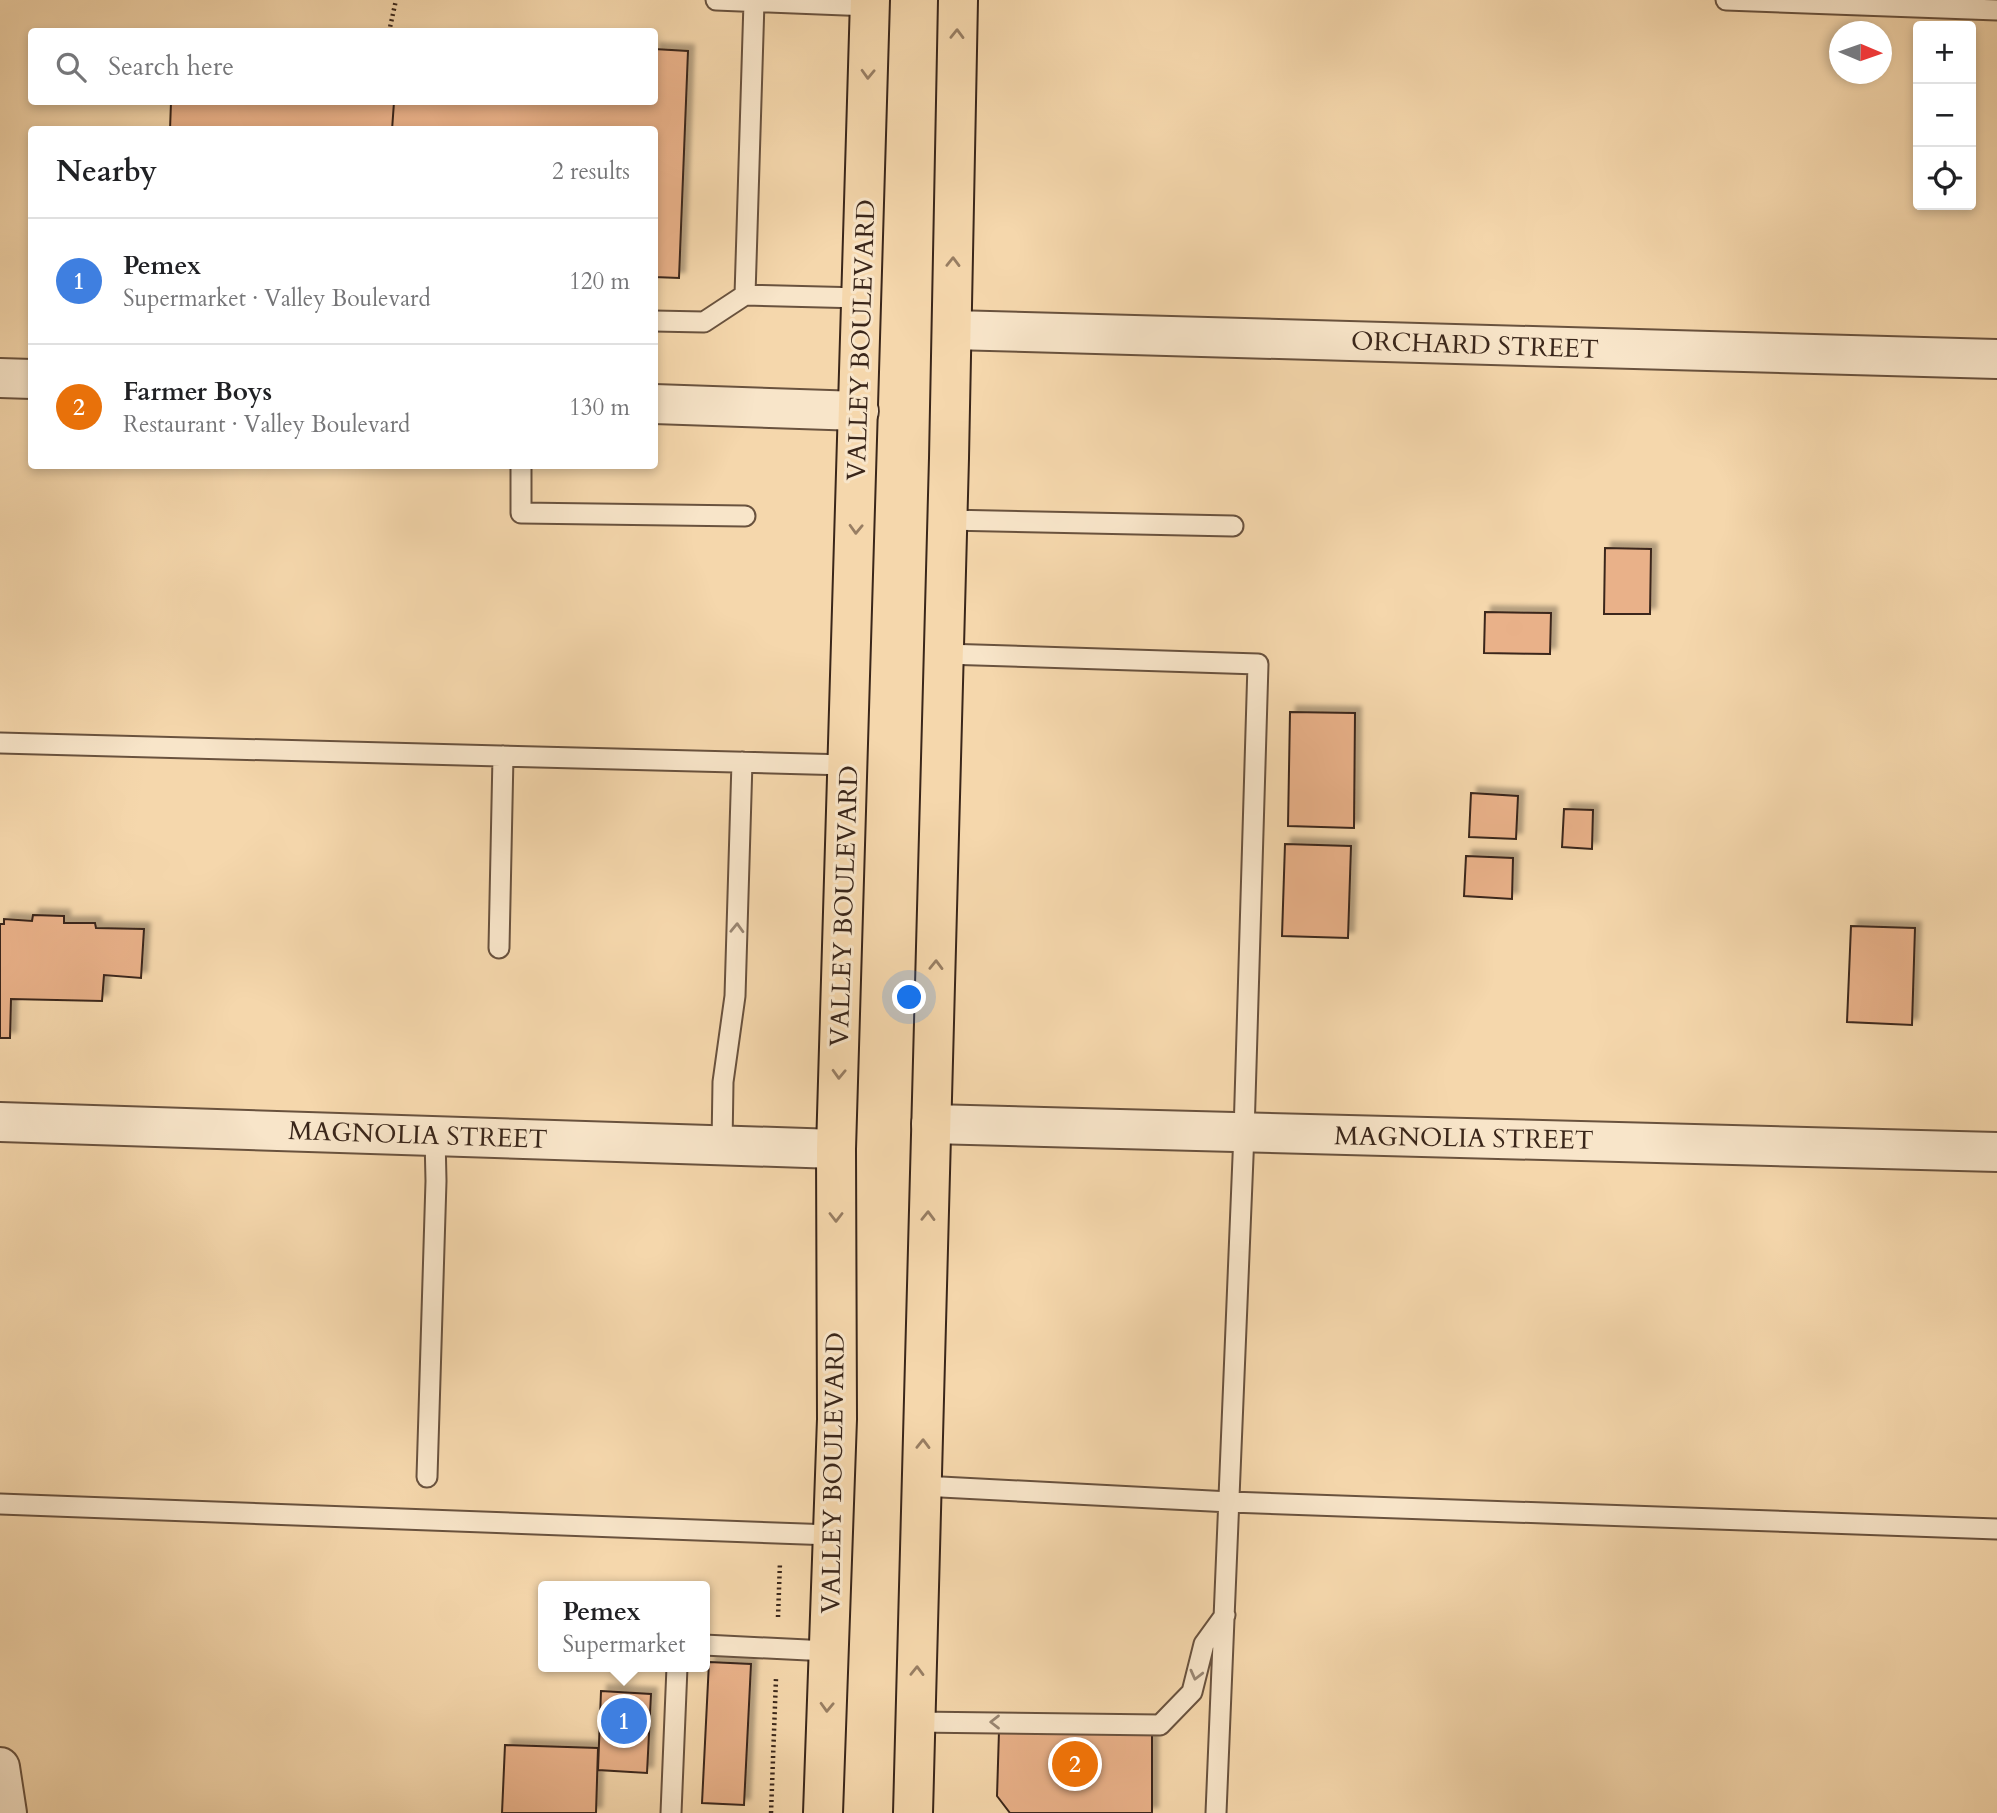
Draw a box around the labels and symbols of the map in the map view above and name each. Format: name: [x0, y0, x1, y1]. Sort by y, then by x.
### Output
north arrow: [1829, 21, 1892, 84]
one-way arrow: [949, 28, 965, 39]
one-way arrow: [860, 70, 876, 80]
street label: VALLEY BOULEVARD: [839, 199, 883, 481]
one-way arrow: [946, 256, 961, 267]
street label: ORCHARD STREET: [1350, 323, 1600, 367]
one-way arrow: [848, 523, 863, 534]
street label: VALLEY BOULEVARD: [822, 765, 866, 1047]
one-way arrow: [730, 922, 745, 933]
one-way arrow: [928, 959, 943, 970]
your location: [892, 980, 926, 1014]
one-way arrow: [831, 1069, 846, 1080]
street label: MAGNOLIA STREET: [288, 1113, 548, 1157]
street label: MAGNOLIA STREET: [1334, 1118, 1594, 1158]
one-way arrow: [921, 1211, 936, 1222]
one-way arrow: [828, 1212, 844, 1223]
street label: VALLEY BOULEVARD: [813, 1332, 853, 1614]
one-way arrow: [915, 1438, 930, 1449]
one-way arrow: [909, 1666, 924, 1677]
one-way arrow: [1190, 1669, 1204, 1681]
pin: 1: [601, 1695, 647, 1747]
one-way arrow: [819, 1702, 834, 1713]
one-way arrow: [989, 1714, 1000, 1730]
pin: 2: [1052, 1738, 1098, 1790]

